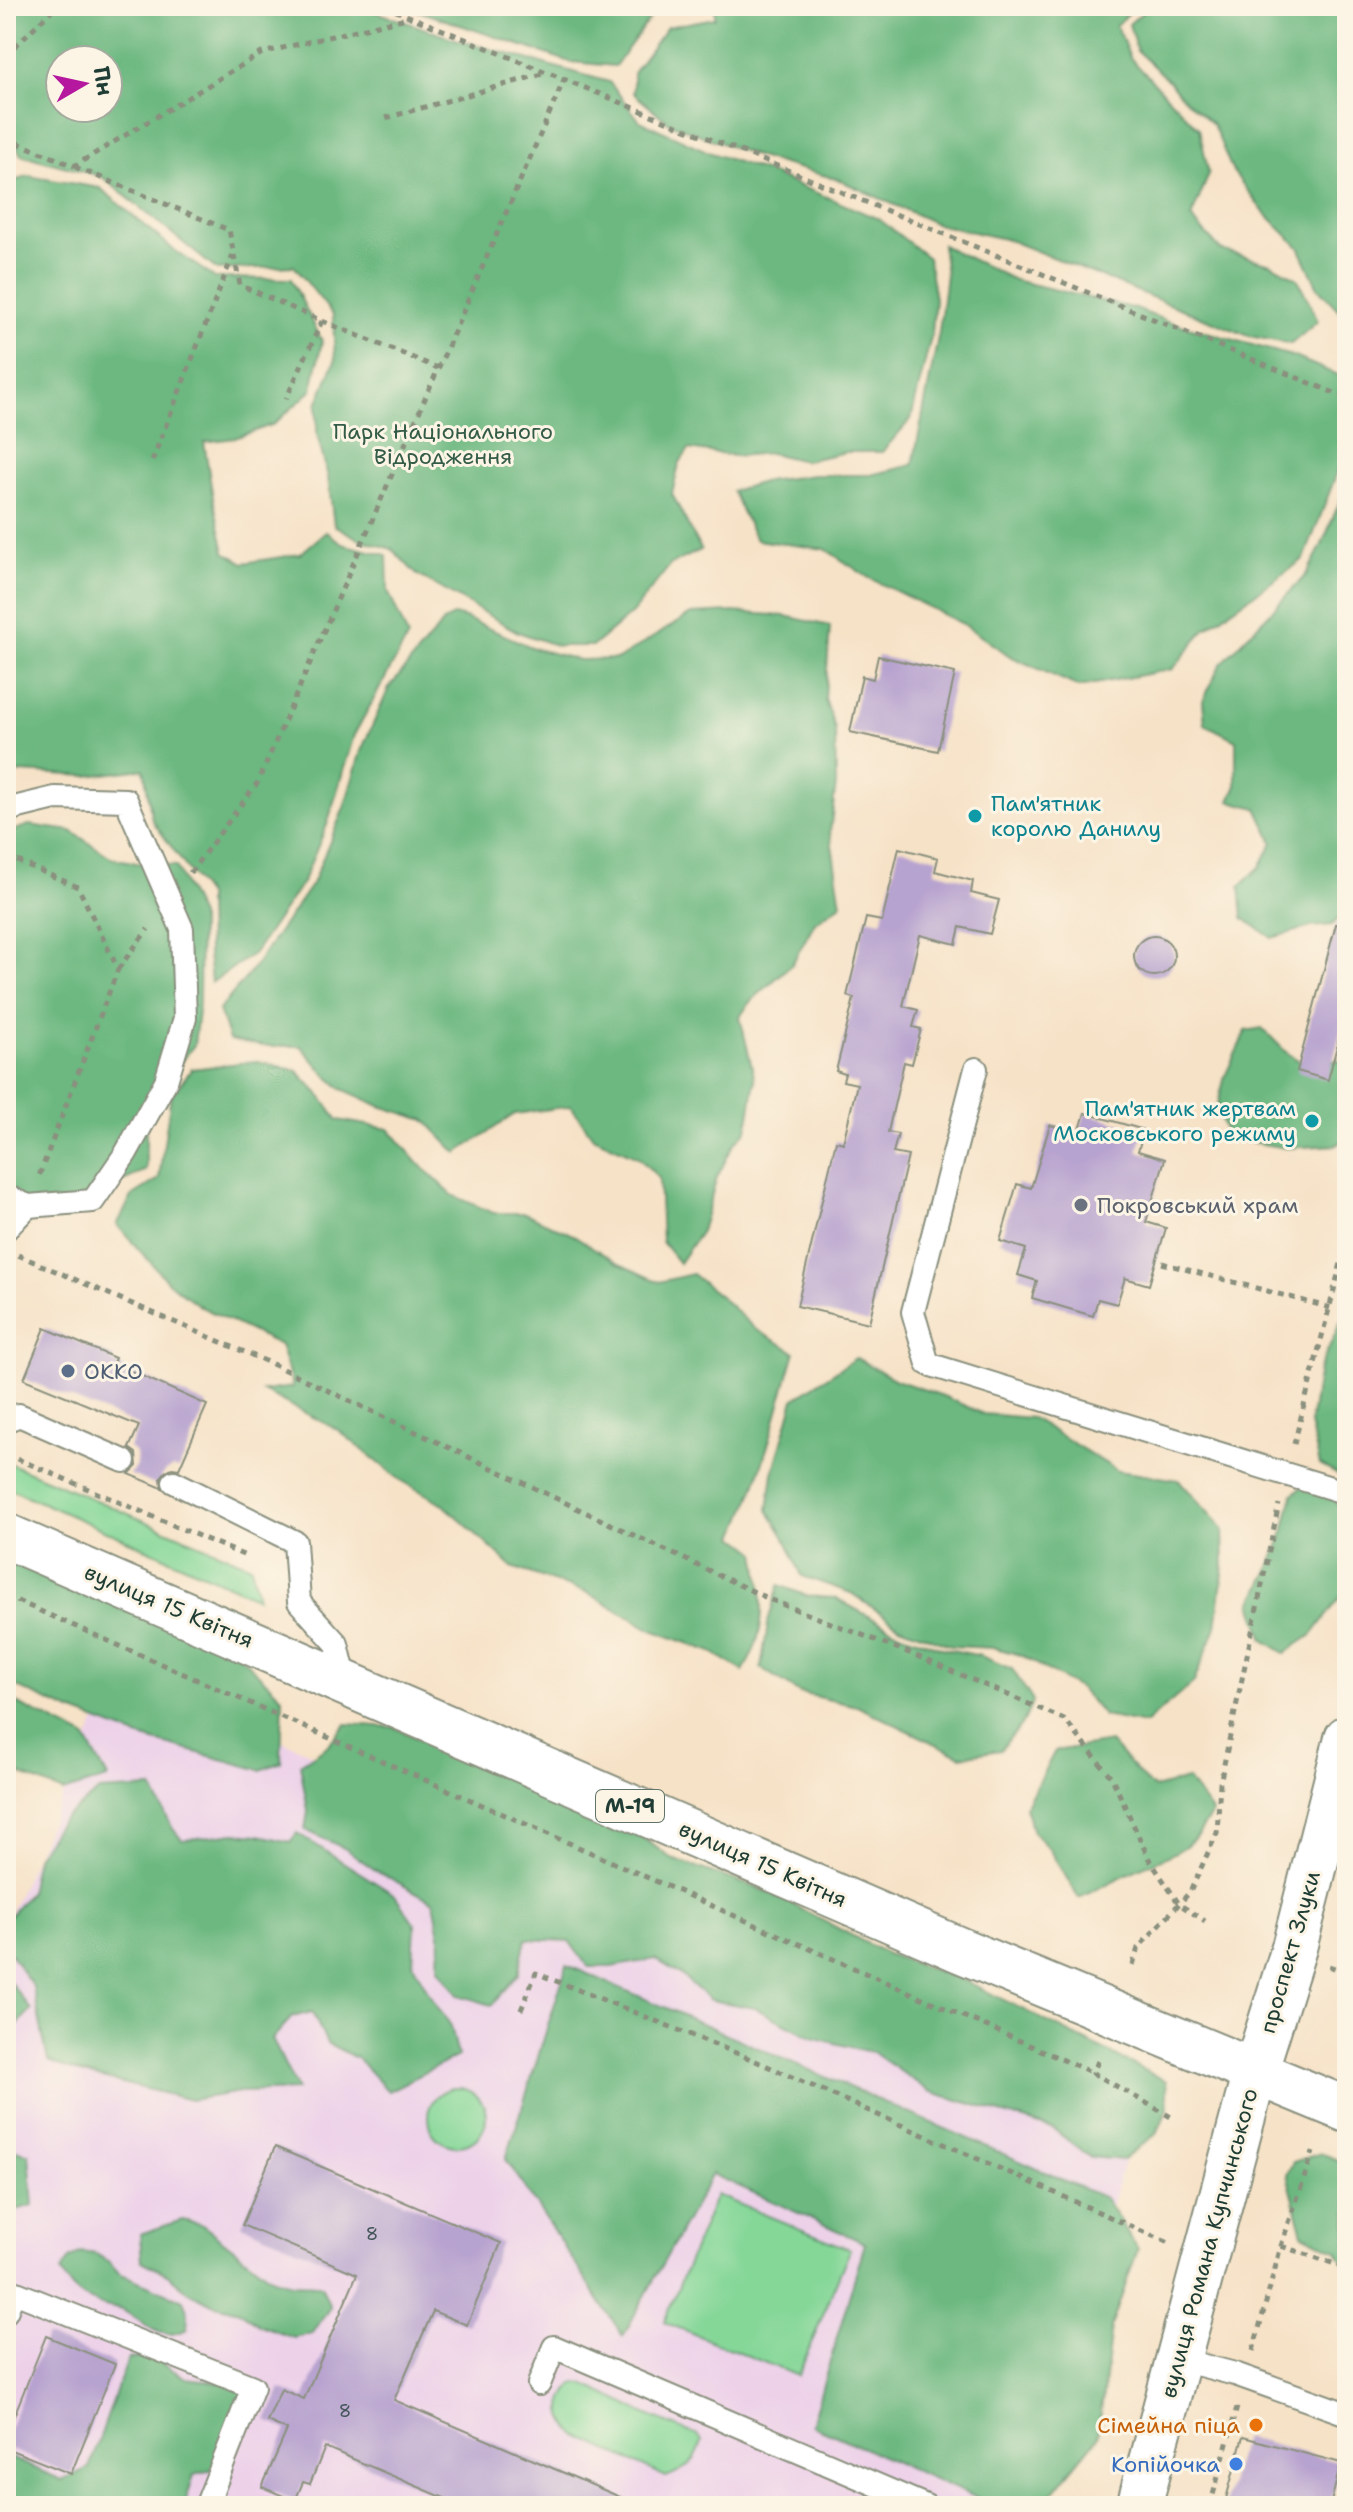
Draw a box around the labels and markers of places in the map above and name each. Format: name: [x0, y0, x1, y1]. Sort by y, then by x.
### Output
place label: Пам'ятник королю Данилу: [991, 789, 1161, 843]
marker: Пам'ятник королю Данилу: [966, 807, 984, 825]
place label: Пам'ятник жертвам Московського режиму: [1053, 1094, 1296, 1148]
marker: Пам'ятник жертвам Московського режиму: [1303, 1112, 1321, 1130]
place label: Покровський храм: [1097, 1191, 1298, 1220]
marker: Покровський храм: [1072, 1196, 1090, 1214]
place label: ОККО: [84, 1357, 143, 1386]
marker: ОККО: [59, 1362, 77, 1380]
place label: Сімейна піца: [1097, 2411, 1240, 2440]
marker: Сімейна піца: [1247, 2416, 1265, 2434]
place label: Копійочка: [1111, 2450, 1220, 2479]
marker: Копійочка: [1227, 2455, 1245, 2473]

